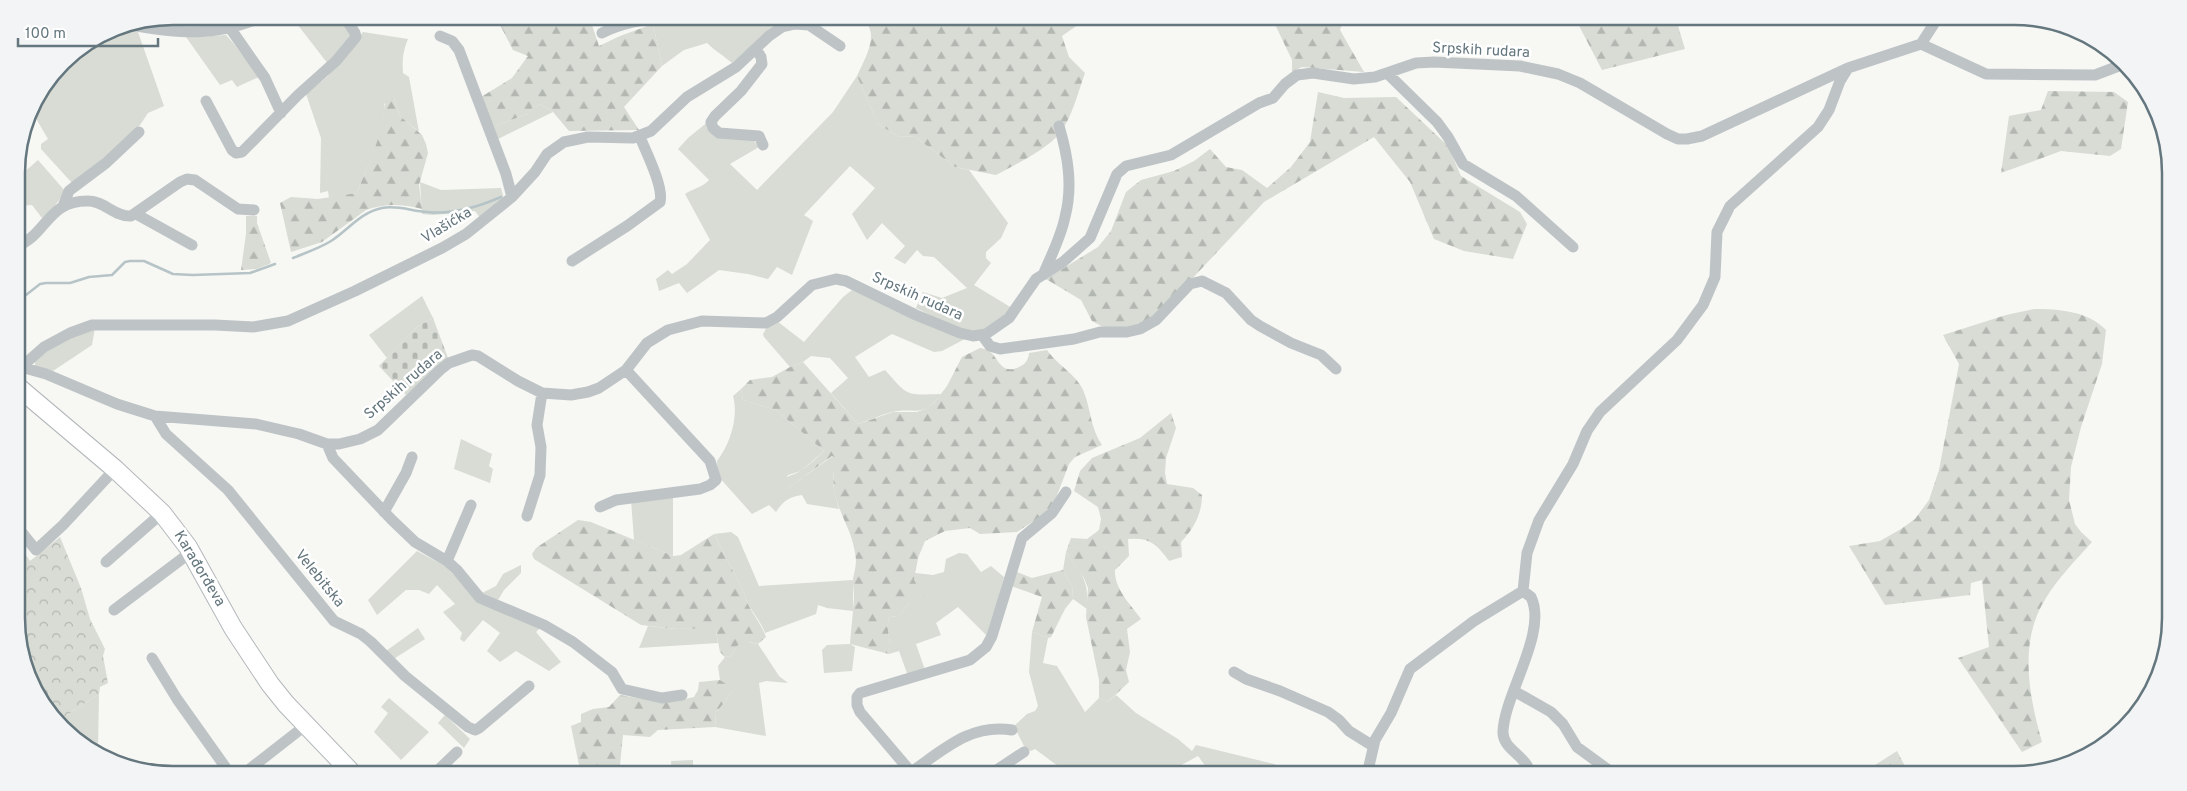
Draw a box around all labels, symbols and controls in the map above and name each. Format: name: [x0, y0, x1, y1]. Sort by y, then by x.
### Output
scale bar: [18, 15, 158, 47]
text: 100 m: [25, 25, 66, 44]
street label: Srpskih rudara: [1432, 39, 1530, 63]
street label: Vlašićka: [418, 204, 476, 248]
street label: Srpskih rudara: [868, 268, 966, 326]
street label: Srpskih rudara: [361, 346, 447, 424]
street label: Karađorđeva: [169, 528, 229, 610]
street label: Velebitska: [290, 546, 348, 612]

